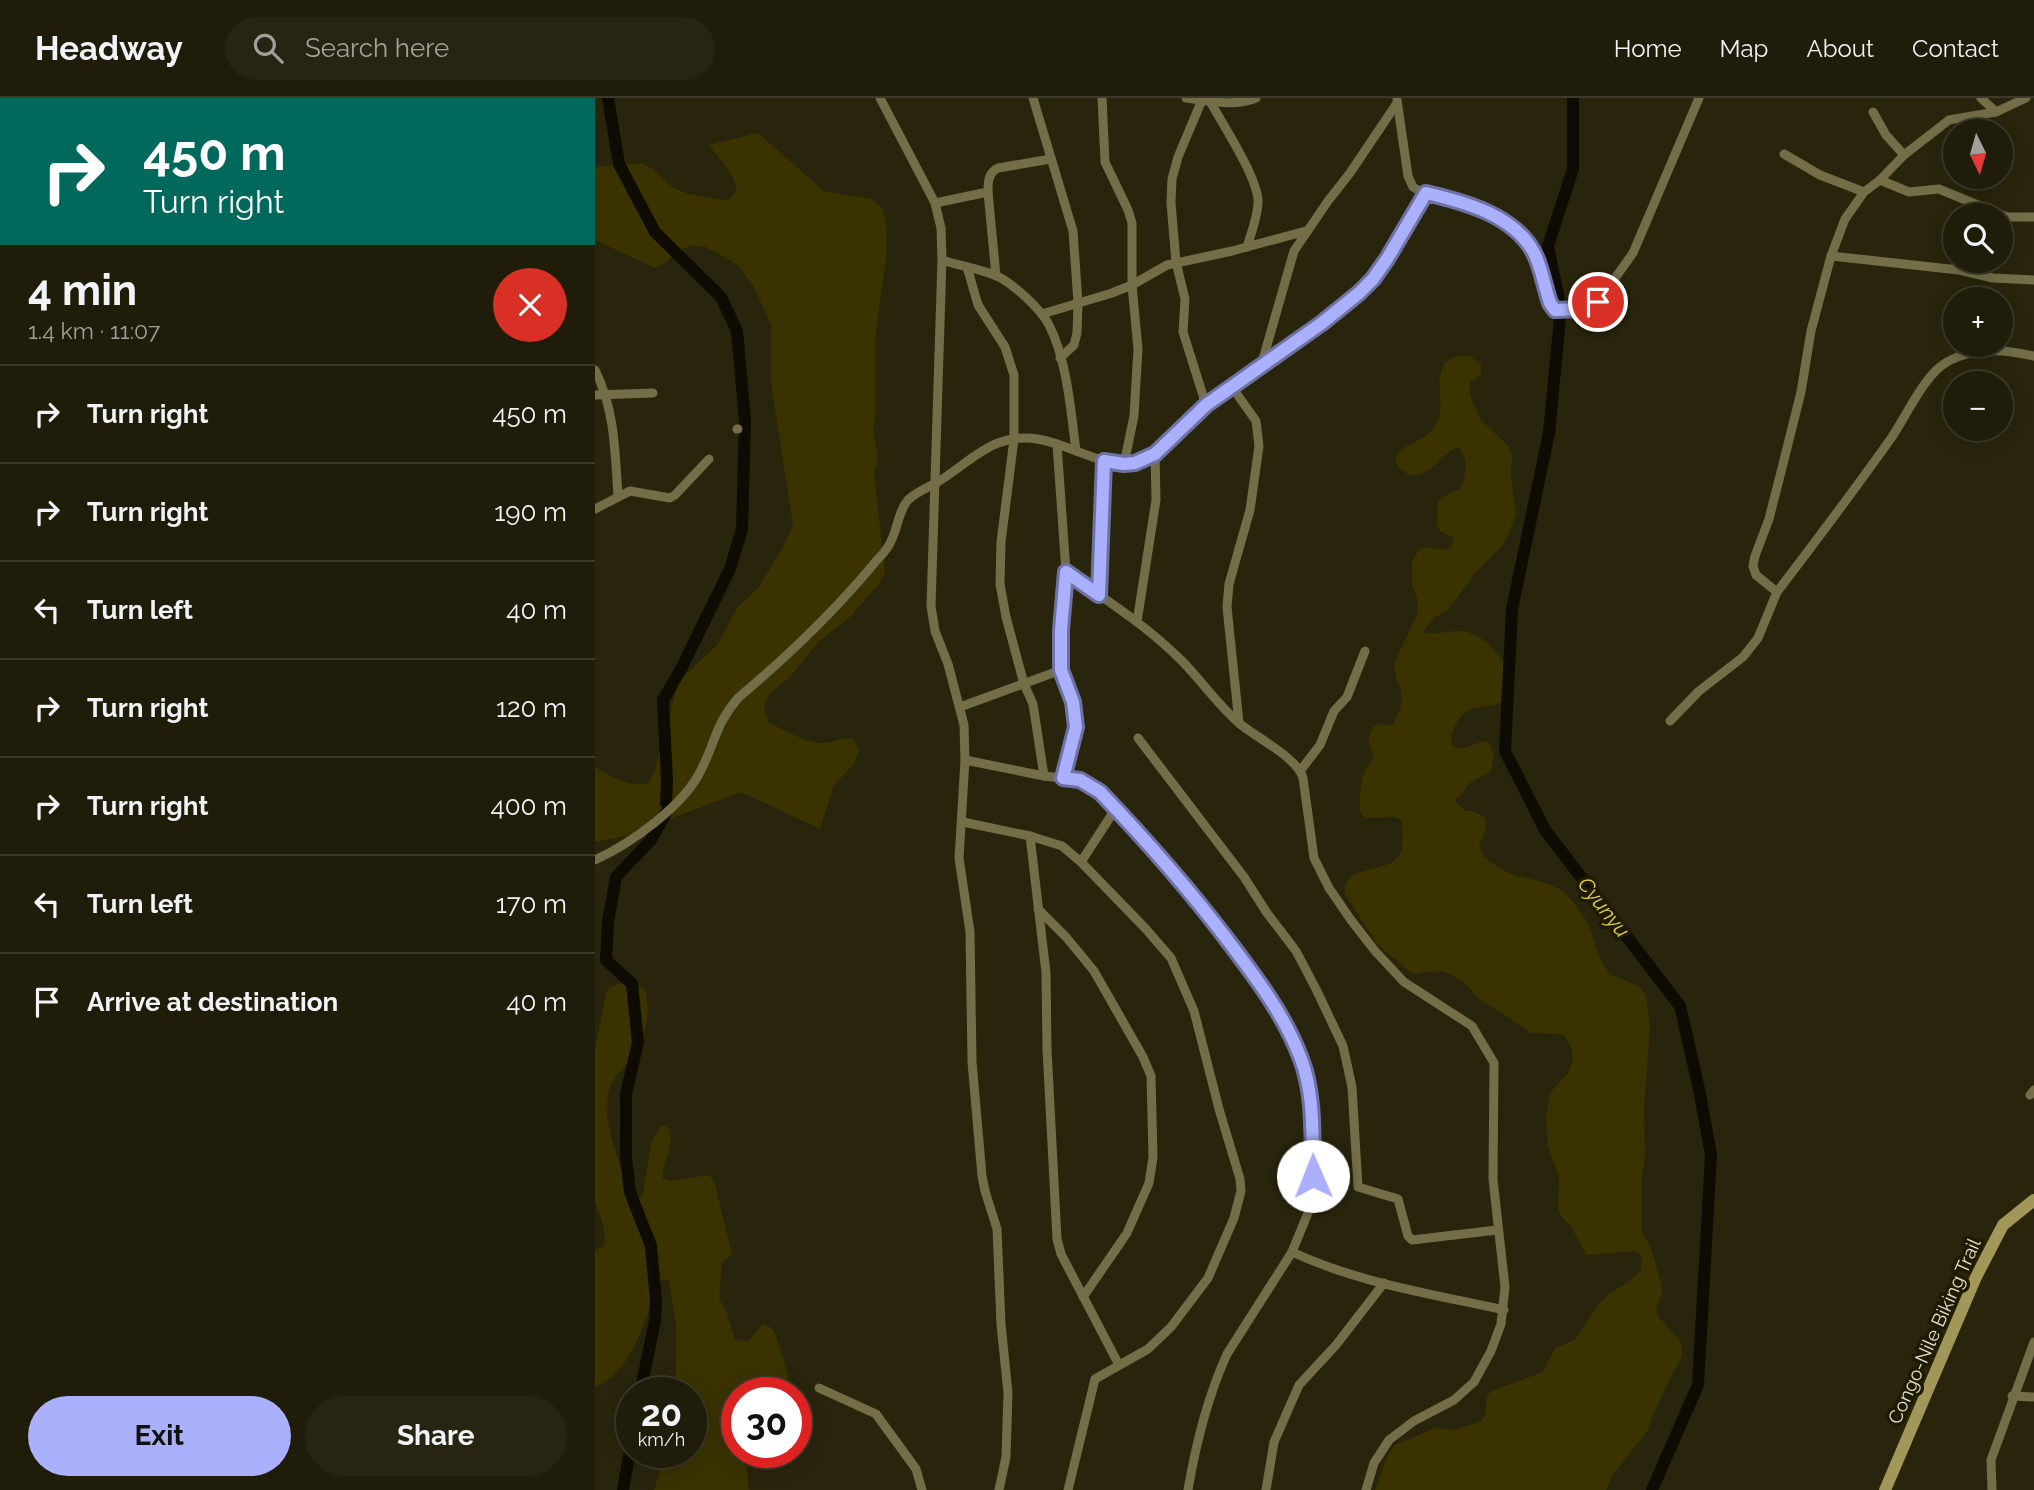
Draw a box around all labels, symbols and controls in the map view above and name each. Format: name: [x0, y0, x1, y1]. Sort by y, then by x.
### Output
search box: [225, 17, 715, 80]
text: Headway: [35, 29, 183, 68]
icon: search: [249, 29, 287, 67]
text: Search here: [305, 33, 449, 63]
text: Home: [1614, 34, 1682, 63]
text: Map: [1720, 34, 1768, 63]
text: About: [1806, 34, 1874, 63]
text: Contact: [1912, 34, 1999, 63]
north arrow: [1943, 119, 2013, 189]
map controls: [1943, 119, 2013, 441]
text: 450 m: [143, 124, 286, 181]
icon: right: [28, 126, 119, 217]
text: Turn right: [143, 183, 284, 220]
button: search: [1943, 203, 2013, 273]
text: 4 min: [28, 266, 137, 315]
button: close: [493, 268, 567, 342]
pin: [1568, 272, 1628, 332]
icon: arrive: [1579, 283, 1617, 321]
button: +: [1943, 287, 2013, 357]
text: 1.4 km · 11:07: [28, 317, 160, 344]
button: −: [1943, 371, 2013, 441]
icon: right: [28, 395, 66, 433]
text: Turn right: [87, 399, 208, 429]
text: 450 m: [492, 399, 567, 429]
icon: right: [28, 493, 66, 531]
text: Turn right: [87, 497, 208, 527]
text: 190 m: [494, 497, 567, 527]
icon: left: [28, 591, 66, 629]
text: Turn left: [87, 595, 193, 625]
text: 40 m: [506, 595, 567, 625]
icon: right: [28, 689, 66, 727]
text: Turn right: [87, 693, 208, 723]
text: 120 m: [496, 693, 567, 723]
icon: right: [28, 787, 66, 825]
text: Turn right: [87, 791, 208, 821]
text: 400 m: [490, 791, 567, 821]
water label: Cyunyu: [1573, 872, 1635, 942]
icon: left: [28, 885, 66, 923]
text: Turn left: [87, 889, 193, 919]
text: 170 m: [496, 889, 567, 919]
icon: arrive: [28, 983, 66, 1021]
text: Arrive at destination: [87, 987, 338, 1017]
text: 40 m: [506, 987, 567, 1017]
position arrow: [1276, 1139, 1350, 1213]
street label: Congo-Nile Biking Trail: [1883, 1234, 1985, 1427]
speed limit sign: 30: [721, 1377, 812, 1468]
text: 20: [641, 1393, 682, 1434]
button: Exit: [28, 1396, 291, 1476]
button: Share: [305, 1396, 567, 1476]
text: km/h: [638, 1429, 685, 1450]

